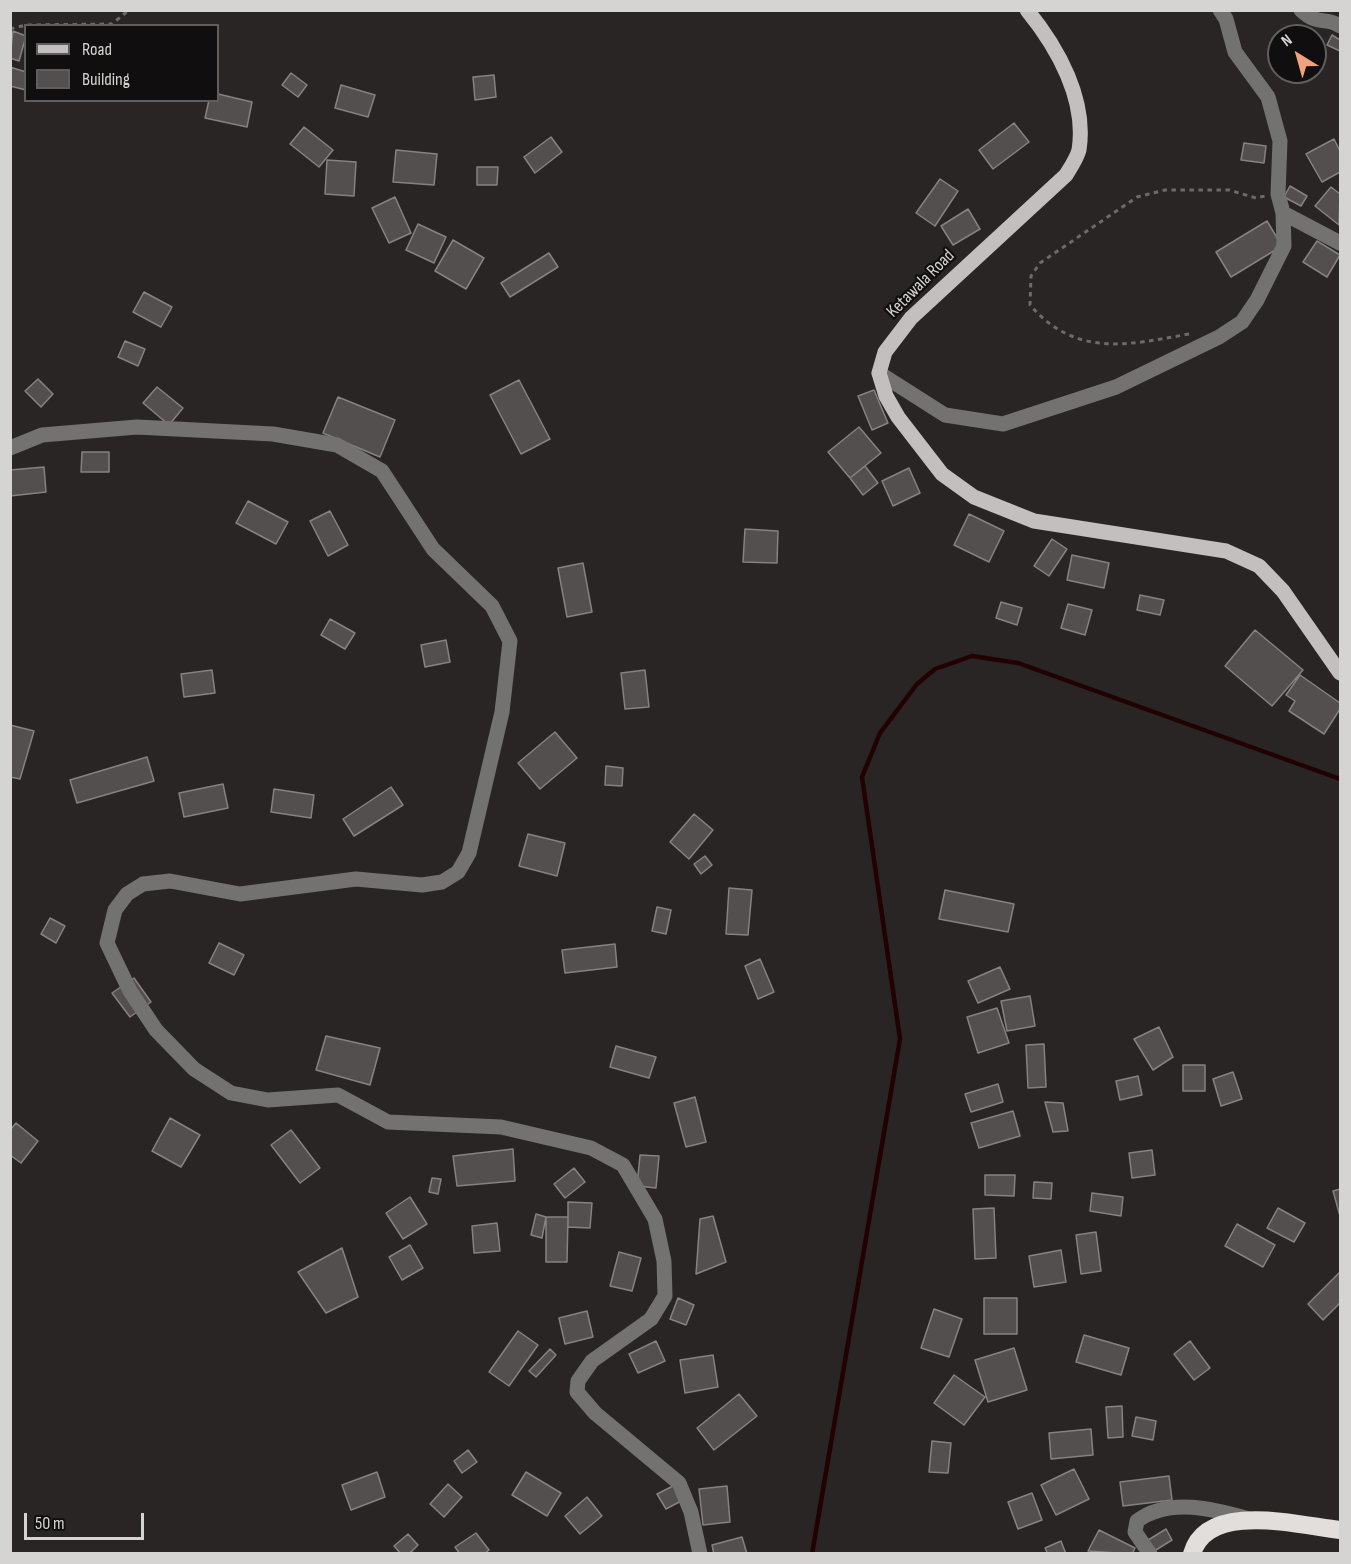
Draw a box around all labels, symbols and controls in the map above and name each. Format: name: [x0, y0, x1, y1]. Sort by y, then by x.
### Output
legend: [24, 24, 219, 102]
north arrow: [1267, 24, 1327, 84]
text: N: [1278, 31, 1296, 51]
text: Road: [82, 39, 112, 60]
text: Building: [82, 69, 130, 90]
street label: Ketawala Road: [883, 246, 959, 322]
scale bar: [27, 1501, 147, 1539]
text: 50 m: [35, 1513, 65, 1534]

